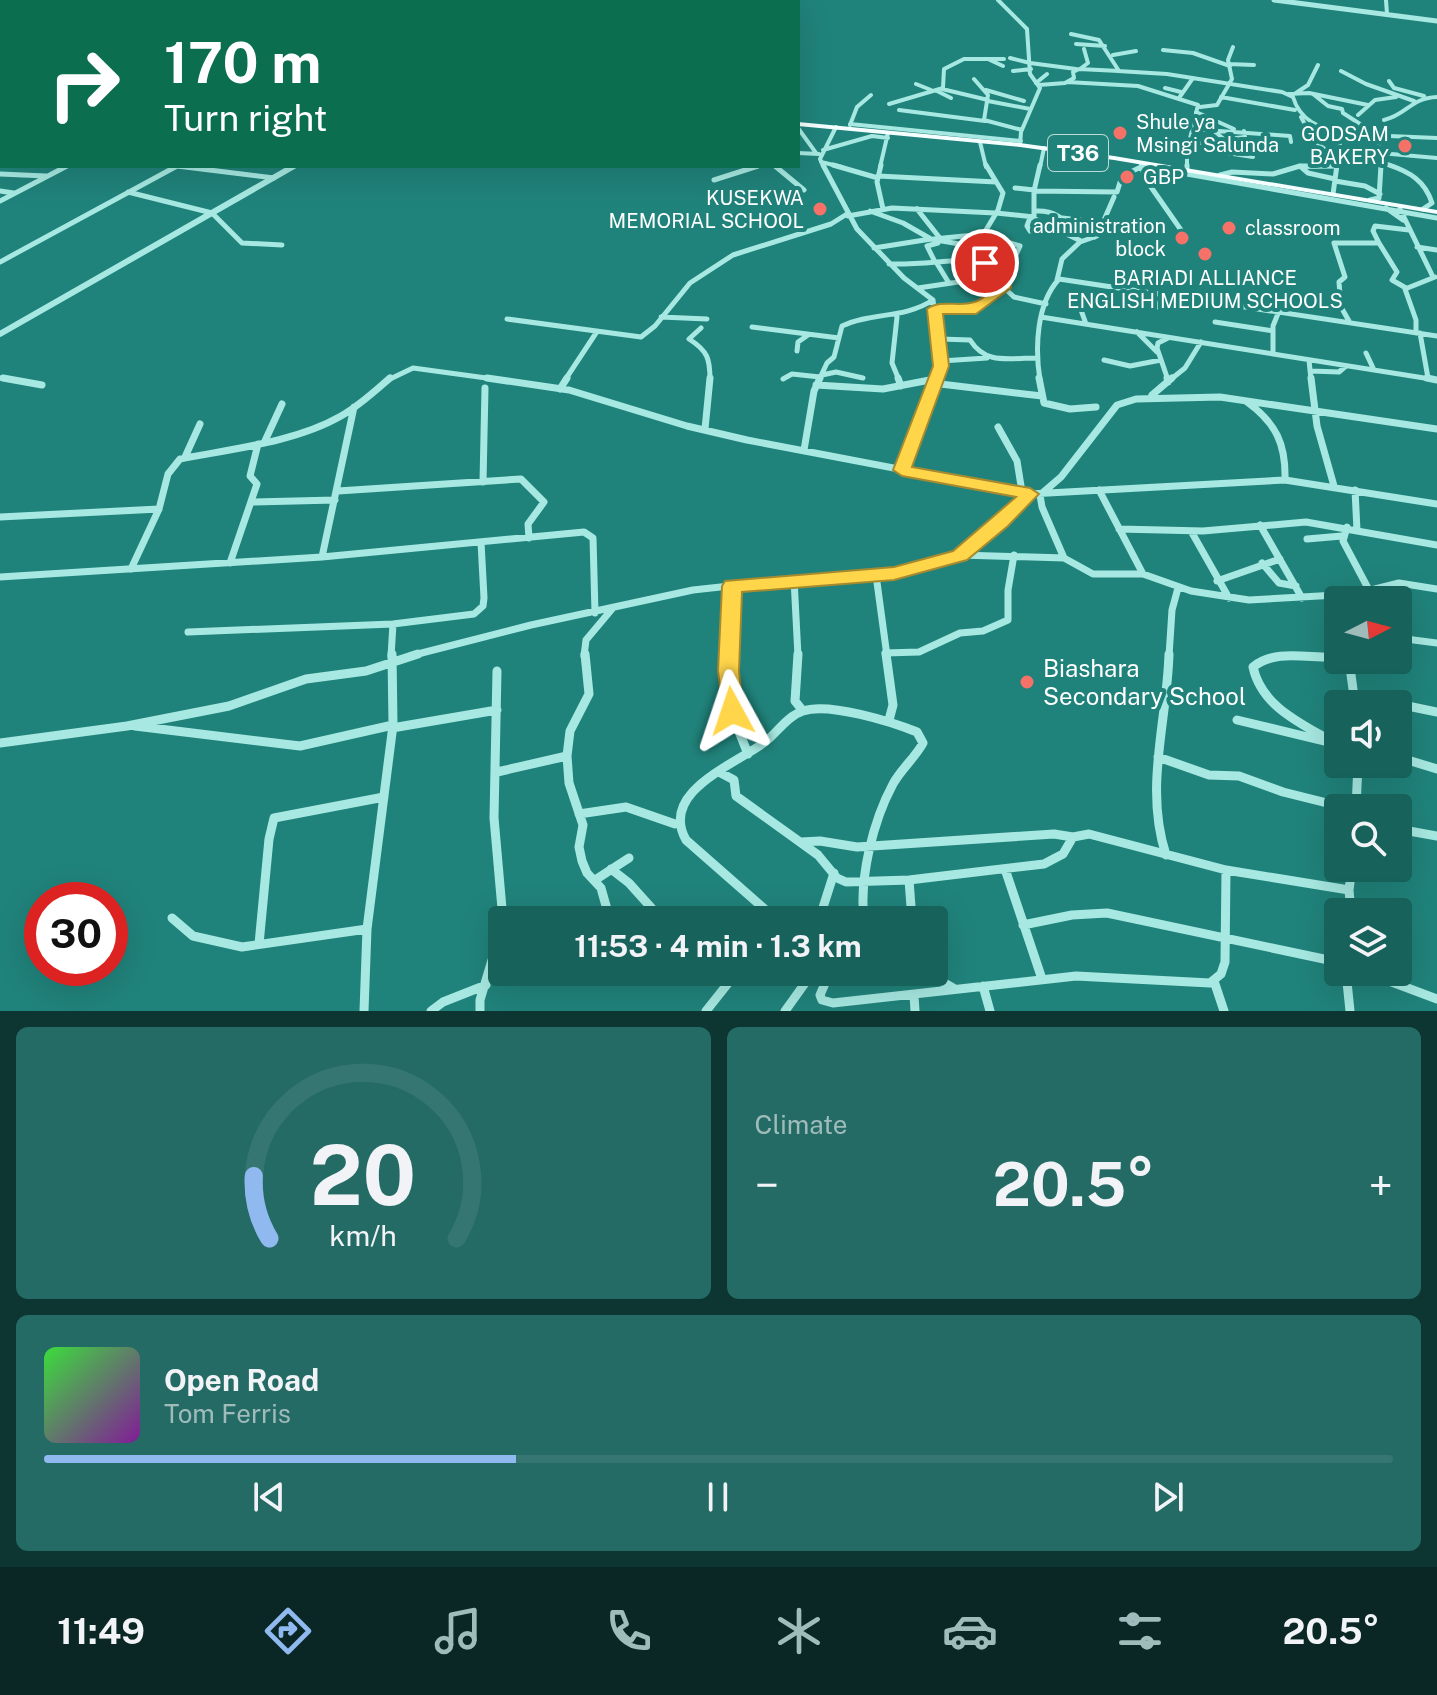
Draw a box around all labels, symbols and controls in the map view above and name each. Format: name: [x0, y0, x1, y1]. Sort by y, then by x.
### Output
text: 170 m: [164, 30, 321, 96]
icon: right: [32, 32, 136, 136]
text: Turn right: [164, 97, 327, 139]
place label: Shule ya Msingi Salunda: [1136, 110, 1279, 157]
place label: GODSAM BAKERY: [1301, 122, 1389, 169]
marker: Shule ya Msingi Salunda: [1111, 124, 1129, 142]
road number: T36: [1048, 135, 1108, 171]
marker: GODSAM BAKERY: [1396, 137, 1414, 155]
place label: GBP: [1143, 165, 1184, 189]
marker: GBP: [1118, 168, 1136, 186]
place label: KUSEKWA MEMORIAL SCHOOL: [608, 186, 804, 233]
marker: KUSEKWA MEMORIAL SCHOOL: [811, 200, 829, 218]
place label: administration block: [1033, 214, 1166, 261]
place label: classroom: [1245, 216, 1340, 240]
marker: classroom: [1220, 219, 1238, 237]
pin: [951, 229, 1019, 297]
marker: administration block: [1173, 229, 1191, 247]
icon: arrive: [963, 241, 1007, 285]
marker: BARIADI ALLIANCE ENGLISH MEDIUM SCHOOLS: [1196, 245, 1214, 263]
place label: BARIADI ALLIANCE ENGLISH MEDIUM SCHOOLS: [1067, 266, 1343, 313]
north arrow: [1324, 586, 1412, 674]
map controls: [1324, 586, 1412, 986]
place label: Biashara Secondary School: [1043, 654, 1246, 710]
position arrow: [690, 669, 774, 753]
marker: Biashara Secondary School: [1018, 673, 1036, 691]
button: sound: [1324, 690, 1412, 778]
button: search: [1324, 794, 1412, 882]
speed limit sign: 30: [24, 882, 128, 986]
button: layers: [1324, 898, 1412, 986]
text: 11:53 · 4 min · 1.3 km: [574, 928, 862, 964]
text: Climate: [755, 1109, 848, 1140]
text: 20: [310, 1126, 416, 1224]
text: 20.5°: [993, 1149, 1155, 1220]
text: −: [755, 1159, 779, 1211]
text: +: [1369, 1159, 1393, 1211]
text: km/h: [330, 1219, 397, 1252]
text: Open Road: [164, 1362, 319, 1398]
text: Tom Ferris: [164, 1398, 291, 1429]
icon: previous: [247, 1475, 291, 1519]
icon: pause: [696, 1475, 740, 1519]
icon: next: [1146, 1475, 1190, 1519]
icon: directions: [260, 1603, 316, 1659]
icon: music: [430, 1603, 486, 1659]
icon: phone: [601, 1603, 657, 1659]
icon: climate: [771, 1603, 827, 1659]
icon: car: [942, 1603, 998, 1659]
icon: filters: [1112, 1603, 1168, 1659]
text: 11:49: [57, 1610, 145, 1652]
text: 20.5°: [1283, 1610, 1380, 1652]

